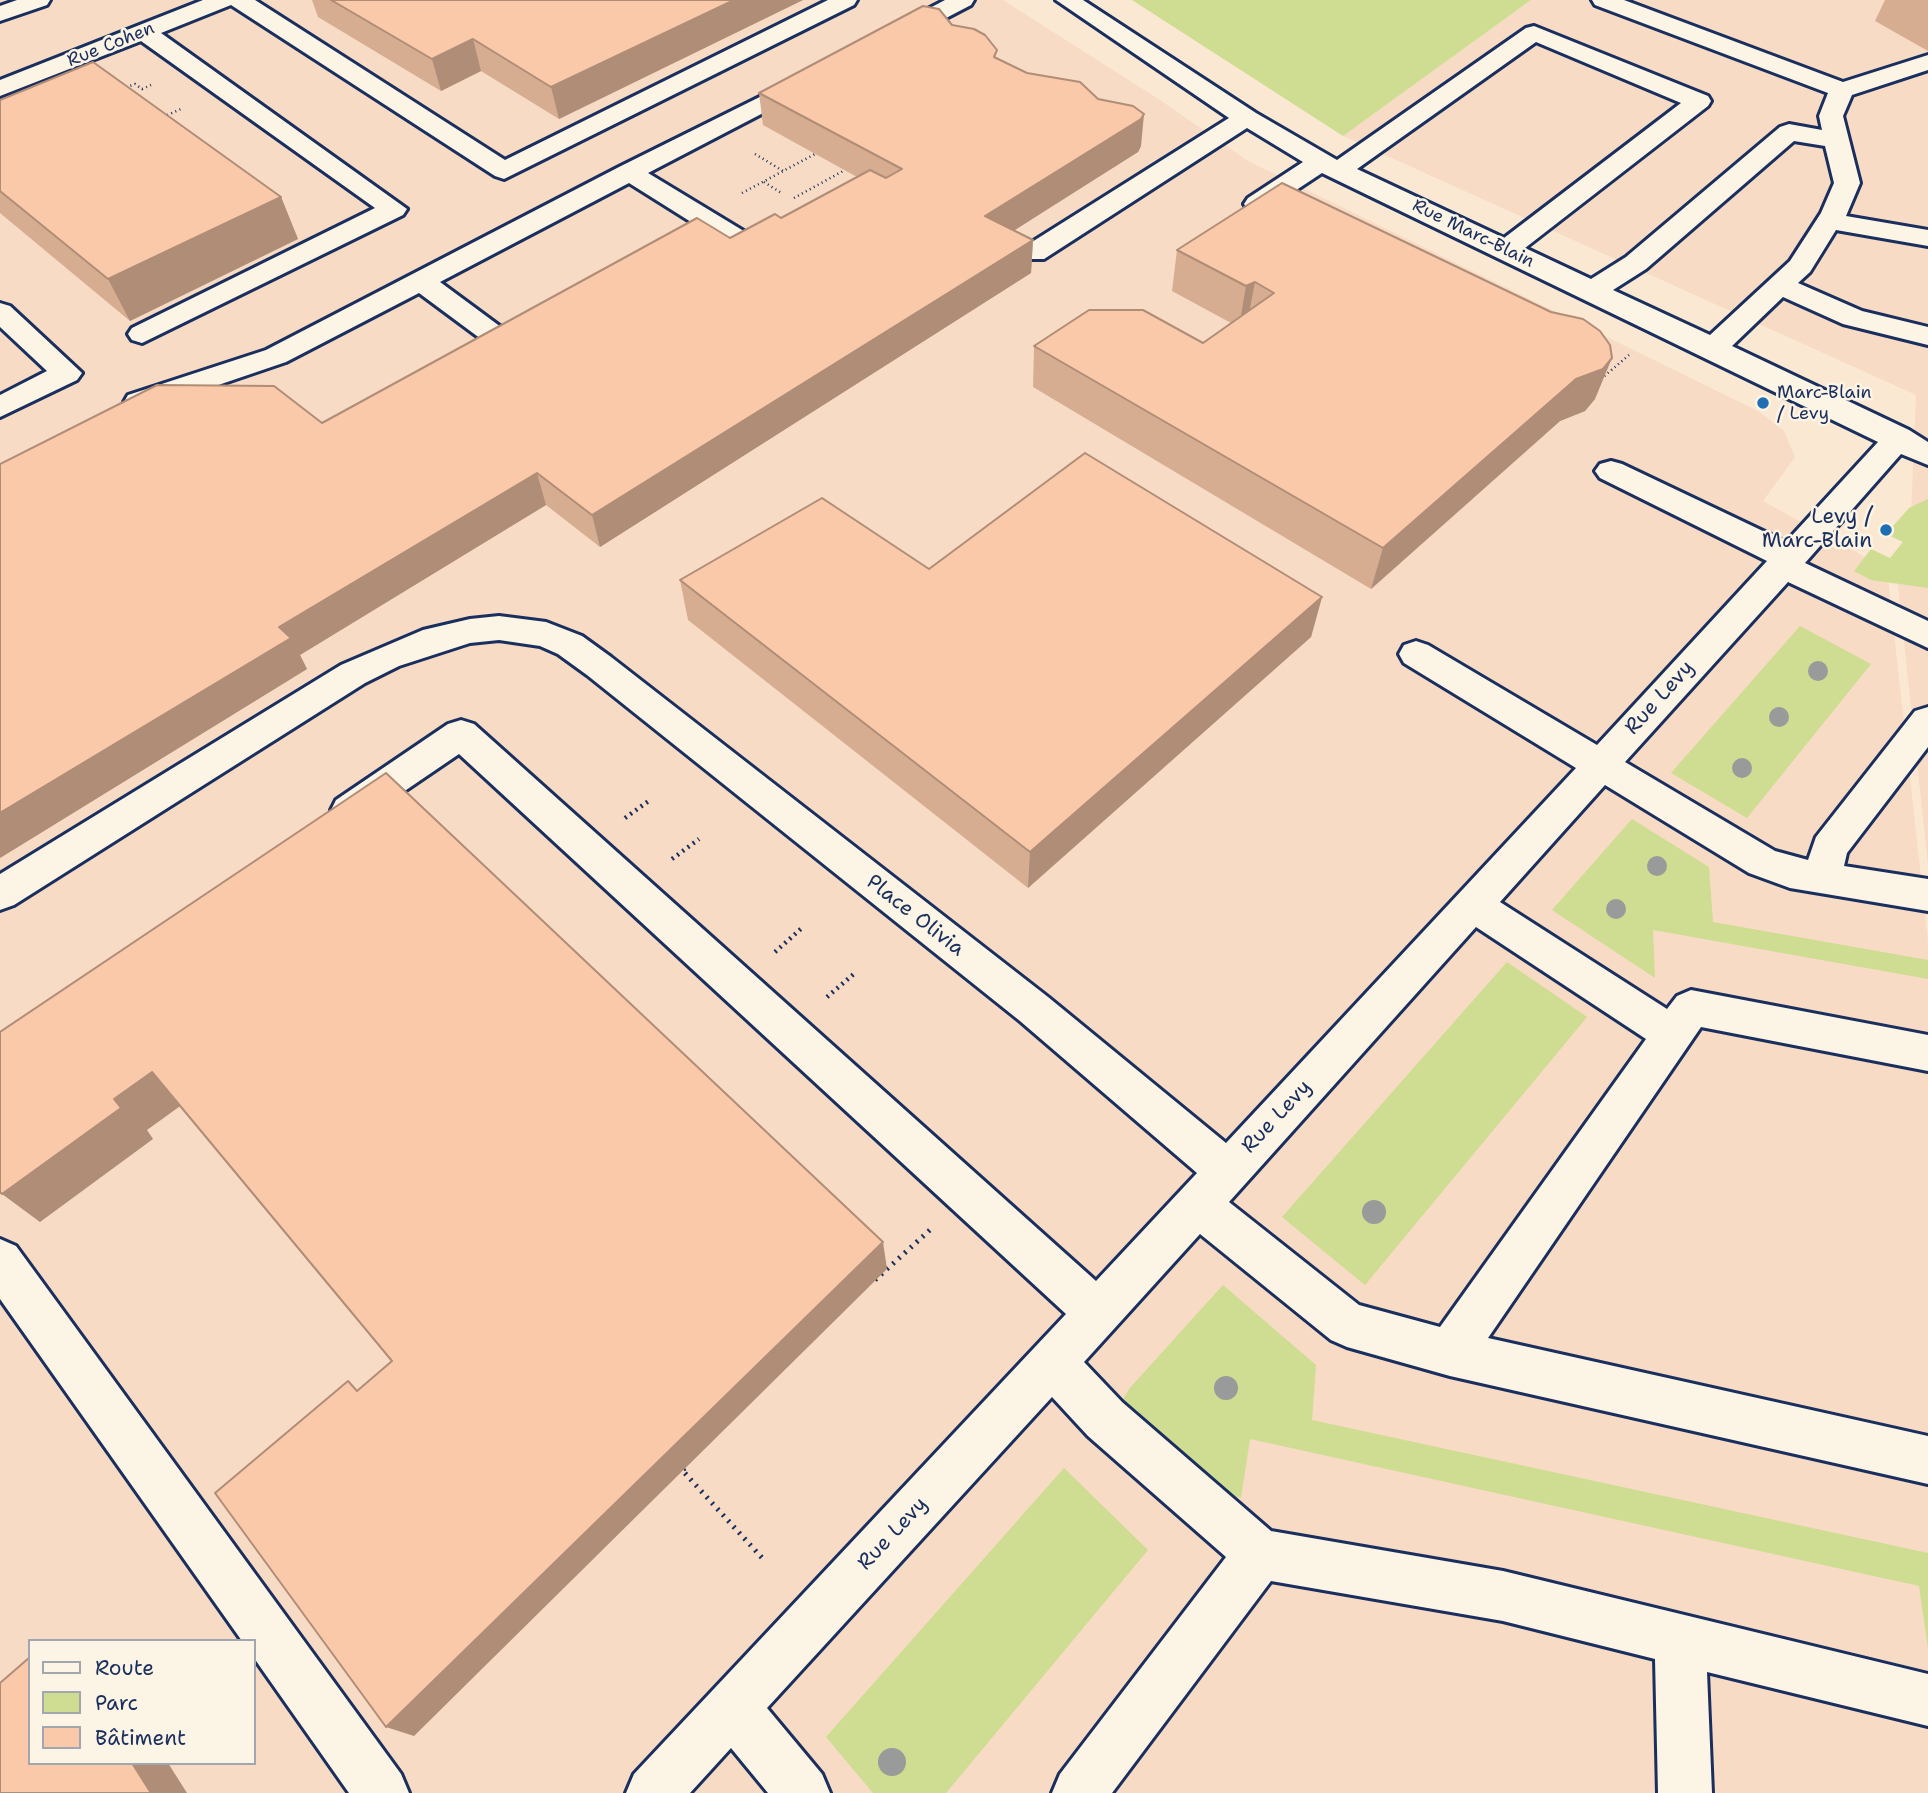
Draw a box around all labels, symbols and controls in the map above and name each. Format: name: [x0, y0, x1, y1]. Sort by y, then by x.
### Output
street label: Rue Cohen: [64, 18, 158, 72]
street label: Rue Marc-Blain: [1408, 195, 1538, 273]
place label: Marc-Blain / Levy: [1777, 382, 1871, 424]
marker: Marc-Blain / Levy: [1755, 395, 1771, 411]
place label: Levy / Marc-Blain: [1762, 505, 1872, 555]
marker: Levy / Marc-Blain: [1878, 522, 1894, 538]
street label: Rue Levy: [1620, 656, 1700, 740]
street label: Place Olivia: [861, 870, 969, 962]
street label: Rue Levy: [1237, 1075, 1317, 1159]
street label: Rue Levy: [853, 1492, 933, 1576]
legend: [28, 1639, 256, 1765]
text: Route: [95, 1654, 154, 1682]
text: Parc: [95, 1689, 138, 1717]
text: Bâtiment: [95, 1724, 186, 1752]

